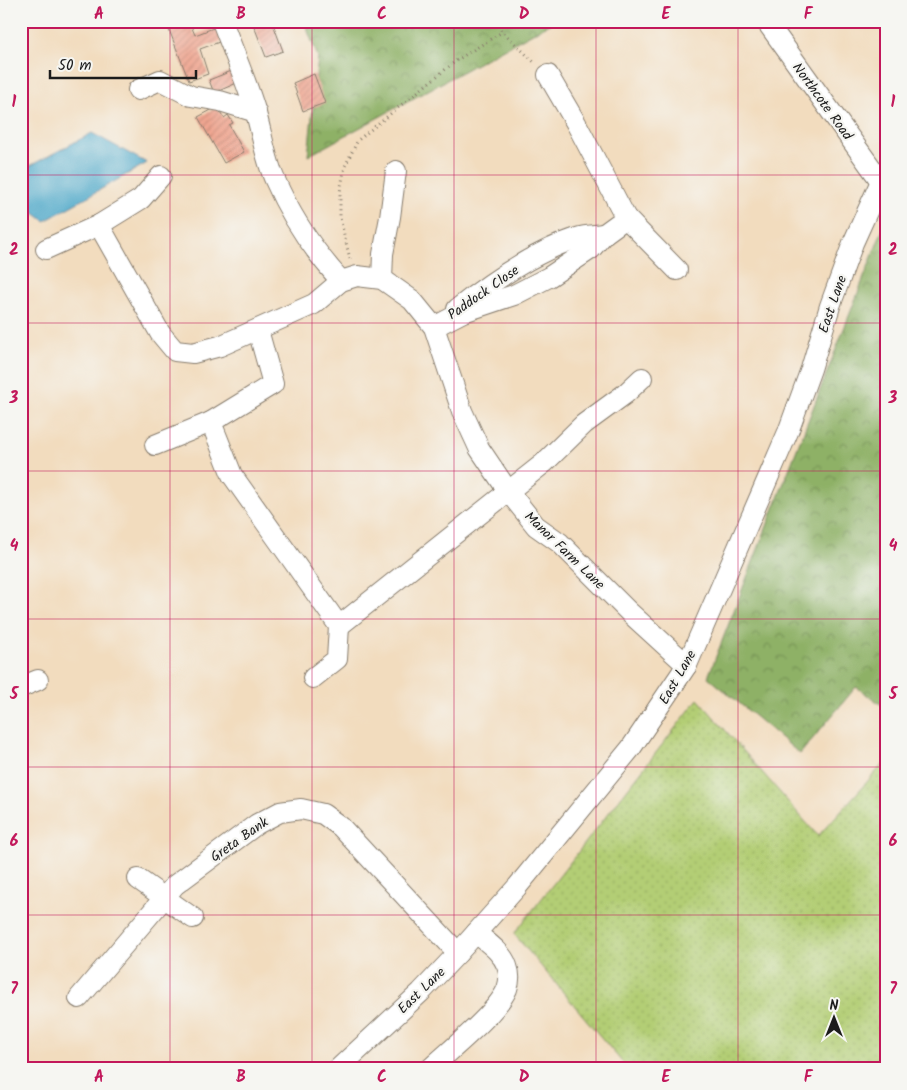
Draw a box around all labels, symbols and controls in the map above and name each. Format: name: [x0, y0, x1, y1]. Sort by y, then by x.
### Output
text: A: [94, 2, 104, 27]
text: B: [236, 2, 246, 27]
text: C: [377, 2, 387, 27]
text: D: [519, 2, 530, 27]
text: E: [662, 2, 672, 27]
text: F: [804, 2, 814, 27]
scale bar: [50, 48, 196, 80]
text: 50 m: [58, 54, 92, 78]
street label: Northcote Road: [786, 58, 859, 146]
text: 1: [12, 90, 17, 115]
text: 1: [891, 90, 896, 115]
text: 2: [9, 238, 19, 263]
text: 2: [888, 238, 898, 263]
street label: Paddock Close: [443, 260, 525, 326]
street label: East Lane: [813, 272, 853, 336]
text: 3: [9, 386, 19, 411]
text: 3: [888, 386, 898, 411]
street label: Manor Farm Lane: [519, 506, 610, 596]
text: 4: [10, 534, 19, 559]
text: 4: [889, 534, 898, 559]
street label: East Lane: [653, 646, 703, 709]
text: 5: [9, 682, 20, 707]
text: 5: [888, 682, 899, 707]
street label: Greta Bank: [206, 811, 274, 868]
text: 6: [10, 829, 19, 854]
text: 6: [889, 829, 898, 854]
street label: East Lane: [393, 962, 451, 1019]
text: 7: [10, 977, 18, 1002]
text: 7: [889, 977, 897, 1002]
north arrow: [810, 992, 860, 1042]
text: N: [830, 995, 839, 1017]
text: A: [94, 1065, 104, 1090]
text: B: [236, 1065, 246, 1090]
text: C: [377, 1065, 387, 1090]
text: D: [519, 1065, 530, 1090]
text: E: [662, 1065, 672, 1090]
text: F: [804, 1065, 814, 1090]

